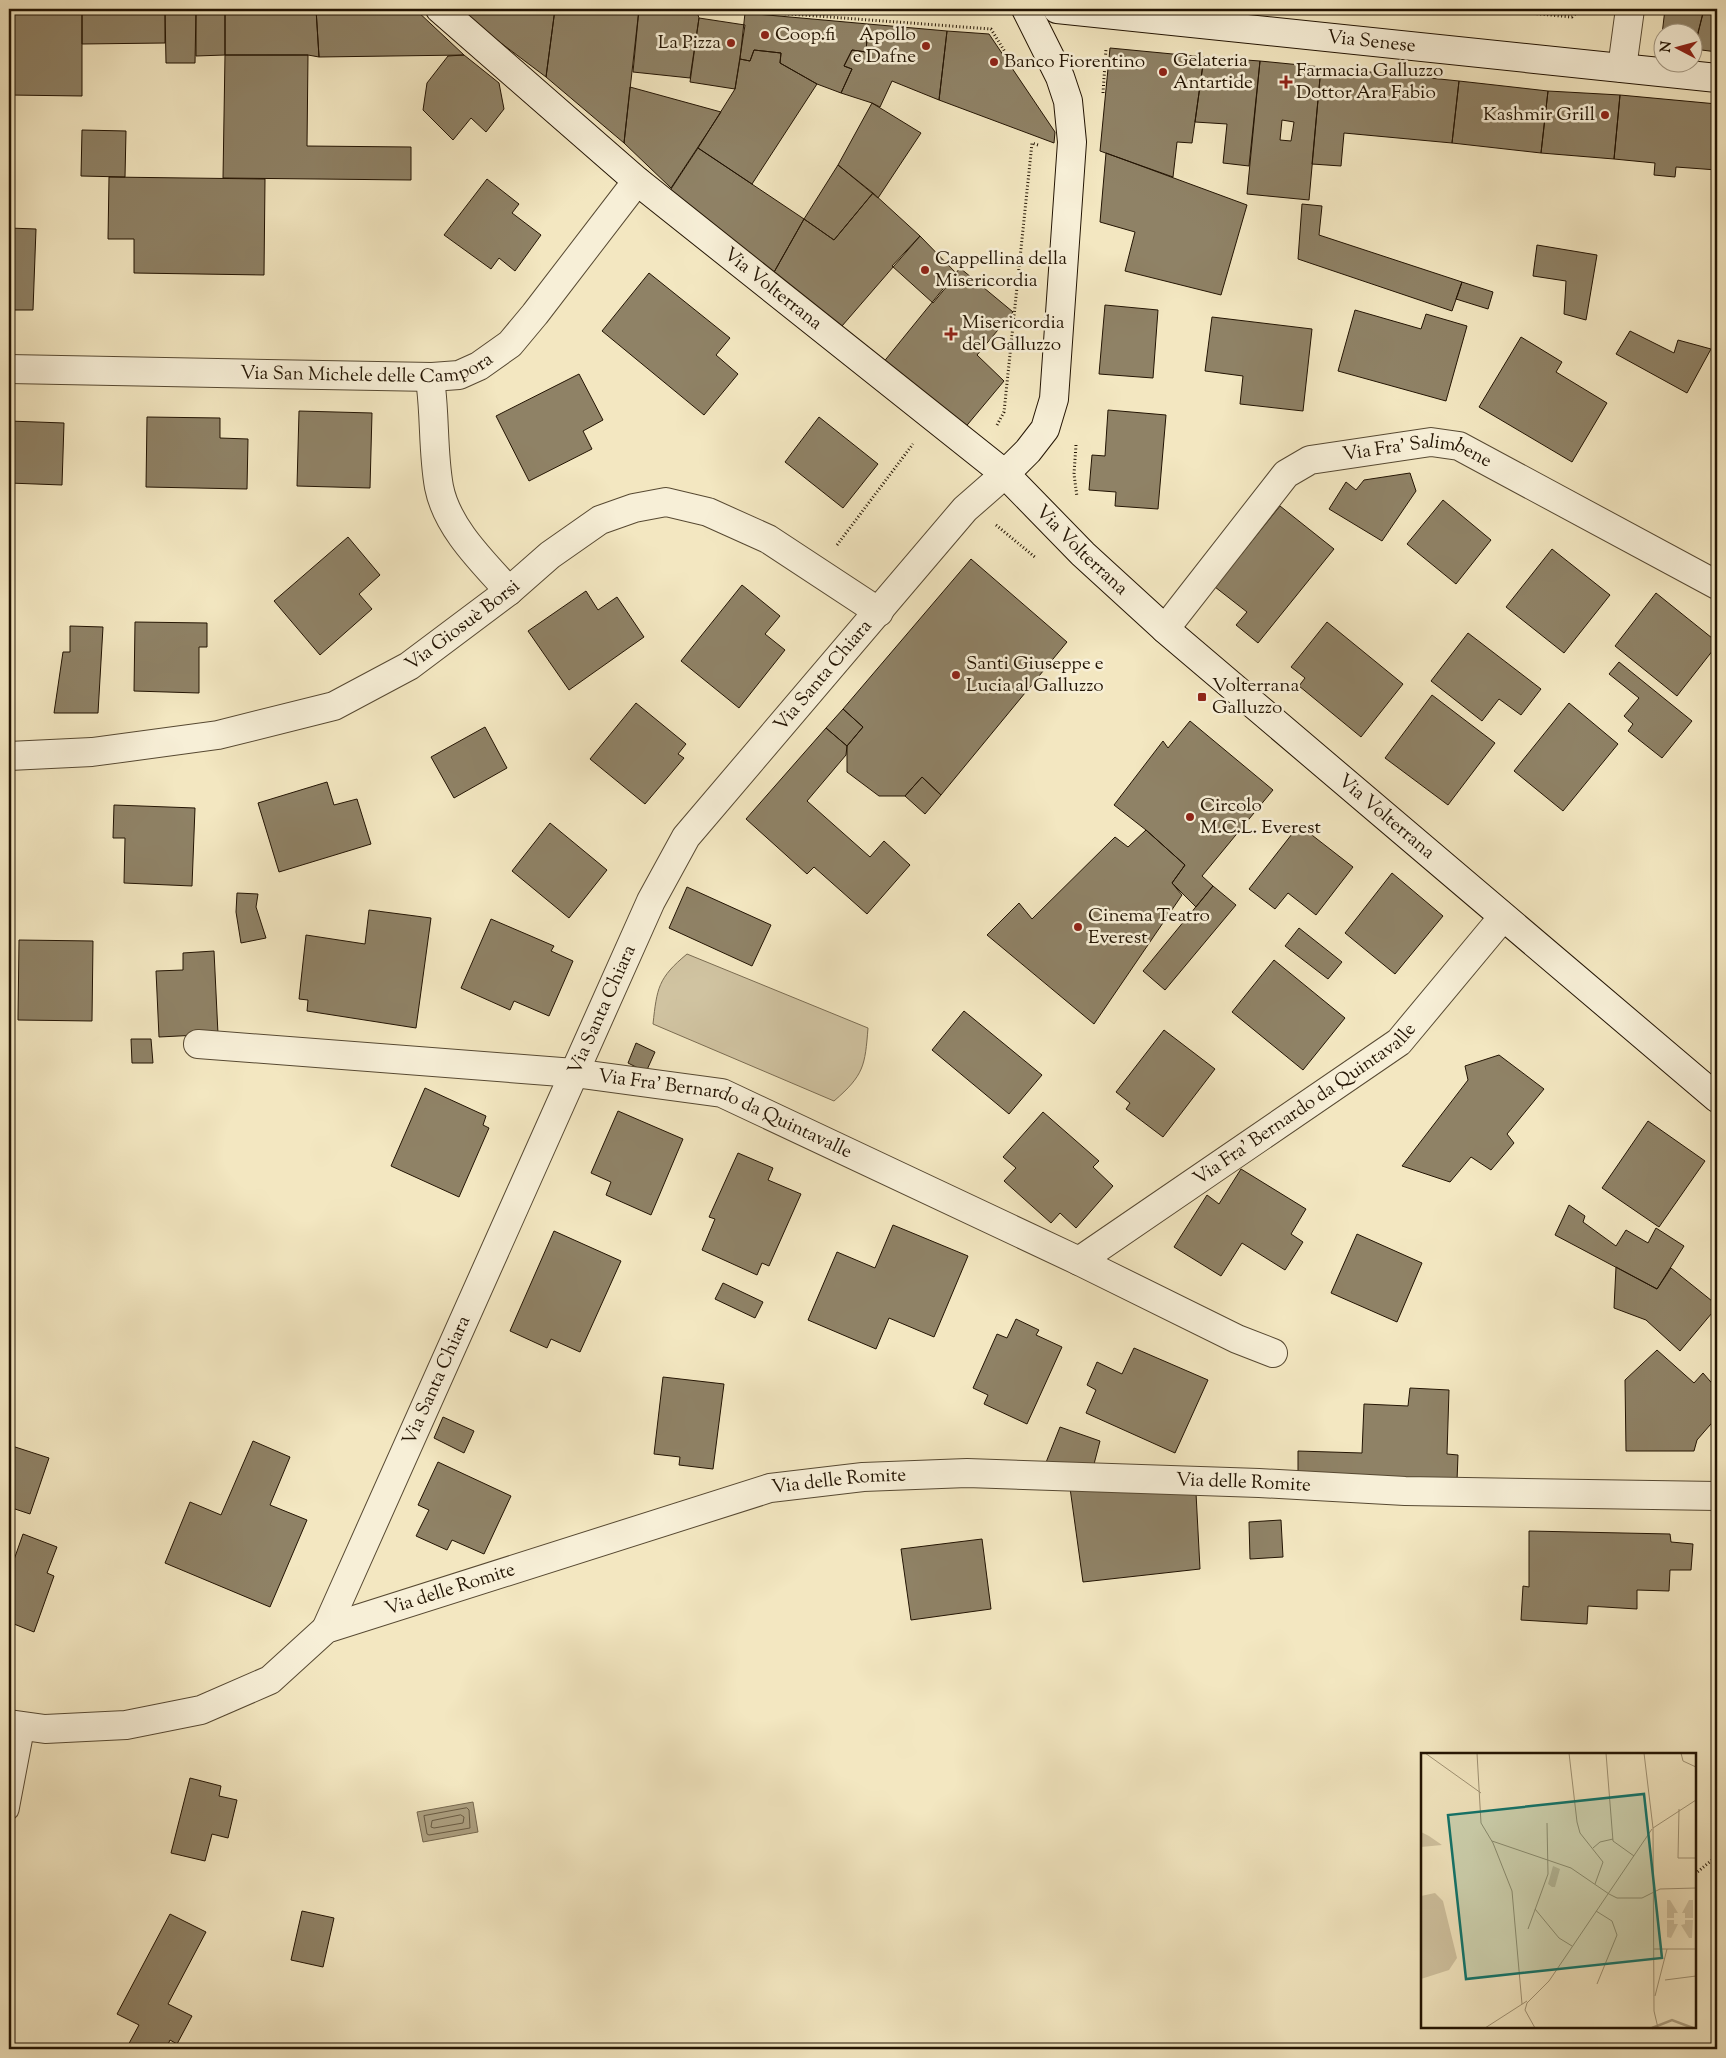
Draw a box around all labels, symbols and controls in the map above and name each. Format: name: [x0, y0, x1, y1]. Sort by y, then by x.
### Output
place label: Coop.fi: [775, 22, 836, 49]
place label: Apollo e Dafne: [853, 22, 916, 71]
north arrow: [1654, 22, 1704, 72]
street label: Via Senese: [1326, 24, 1417, 60]
marker: Coop.fi: [759, 29, 771, 41]
place label: La Pizza: [658, 30, 721, 57]
marker: La Pizza: [725, 37, 737, 49]
marker: Apollo e Dafne: [920, 40, 932, 52]
text: N: [1657, 40, 1678, 53]
place label: Gelateria Antartide: [1173, 48, 1253, 97]
place label: Banco Fiorentino: [1004, 49, 1145, 76]
marker: Banco Fiorentino: [988, 56, 1000, 68]
place label: Farmacia Galluzzo Dottor Ara Fabio: [1296, 58, 1443, 107]
marker: Gelateria Antartide: [1157, 66, 1169, 78]
marker: Farmacia Galluzzo Dottor Ara Fabio: [1280, 76, 1292, 88]
place label: Kashmir Grill: [1483, 102, 1595, 129]
marker: Kashmir Grill: [1599, 109, 1611, 121]
street label: Via Volterrana: [717, 241, 828, 337]
place label: Cappellina della Misericordia: [935, 246, 1067, 295]
marker: Cappellina della Misericordia: [919, 264, 931, 276]
place label: Misericordia del Galluzzo: [962, 310, 1065, 359]
marker: Misericordia del Galluzzo: [944, 327, 958, 341]
street label: Via San Michele delle Campora: [240, 346, 499, 391]
street label: Via Fra' Salimbene: [1341, 428, 1497, 475]
street label: Via Volterrana: [1029, 499, 1134, 602]
street label: Via Giosuè Borsi: [400, 574, 526, 678]
street label: Via Santa Chiara: [768, 614, 879, 737]
place label: Santi Giuseppe e Lucia al Galluzzo: [966, 651, 1104, 700]
marker: Santi Giuseppe e Lucia al Galluzzo: [950, 669, 962, 681]
place label: Volterrana Galluzzo: [1212, 673, 1299, 722]
marker: Volterrana Galluzzo: [1196, 691, 1208, 703]
street label: Via Volterrana: [1332, 768, 1441, 866]
place label: Circolo M.C.L. Everest: [1200, 793, 1321, 842]
marker: Circolo M.C.L. Everest: [1184, 811, 1196, 823]
place label: Cinema Teatro Everest: [1088, 903, 1210, 952]
marker: Cinema Teatro Everest: [1072, 921, 1084, 933]
street label: Via Santa Chiara: [562, 941, 643, 1079]
street label: Via Fra' Bernardo da Quintavalle: [1188, 1017, 1423, 1192]
street label: Via Fra' Bernardo da Quintavalle: [596, 1063, 857, 1166]
street label: Via Santa Chiara: [396, 1311, 478, 1450]
street label: Via delle Romite: [770, 1462, 907, 1501]
street label: Via delle Romite: [1175, 1467, 1312, 1499]
street label: Via delle Romite: [382, 1556, 519, 1623]
inset map: [1421, 1753, 1696, 2028]

